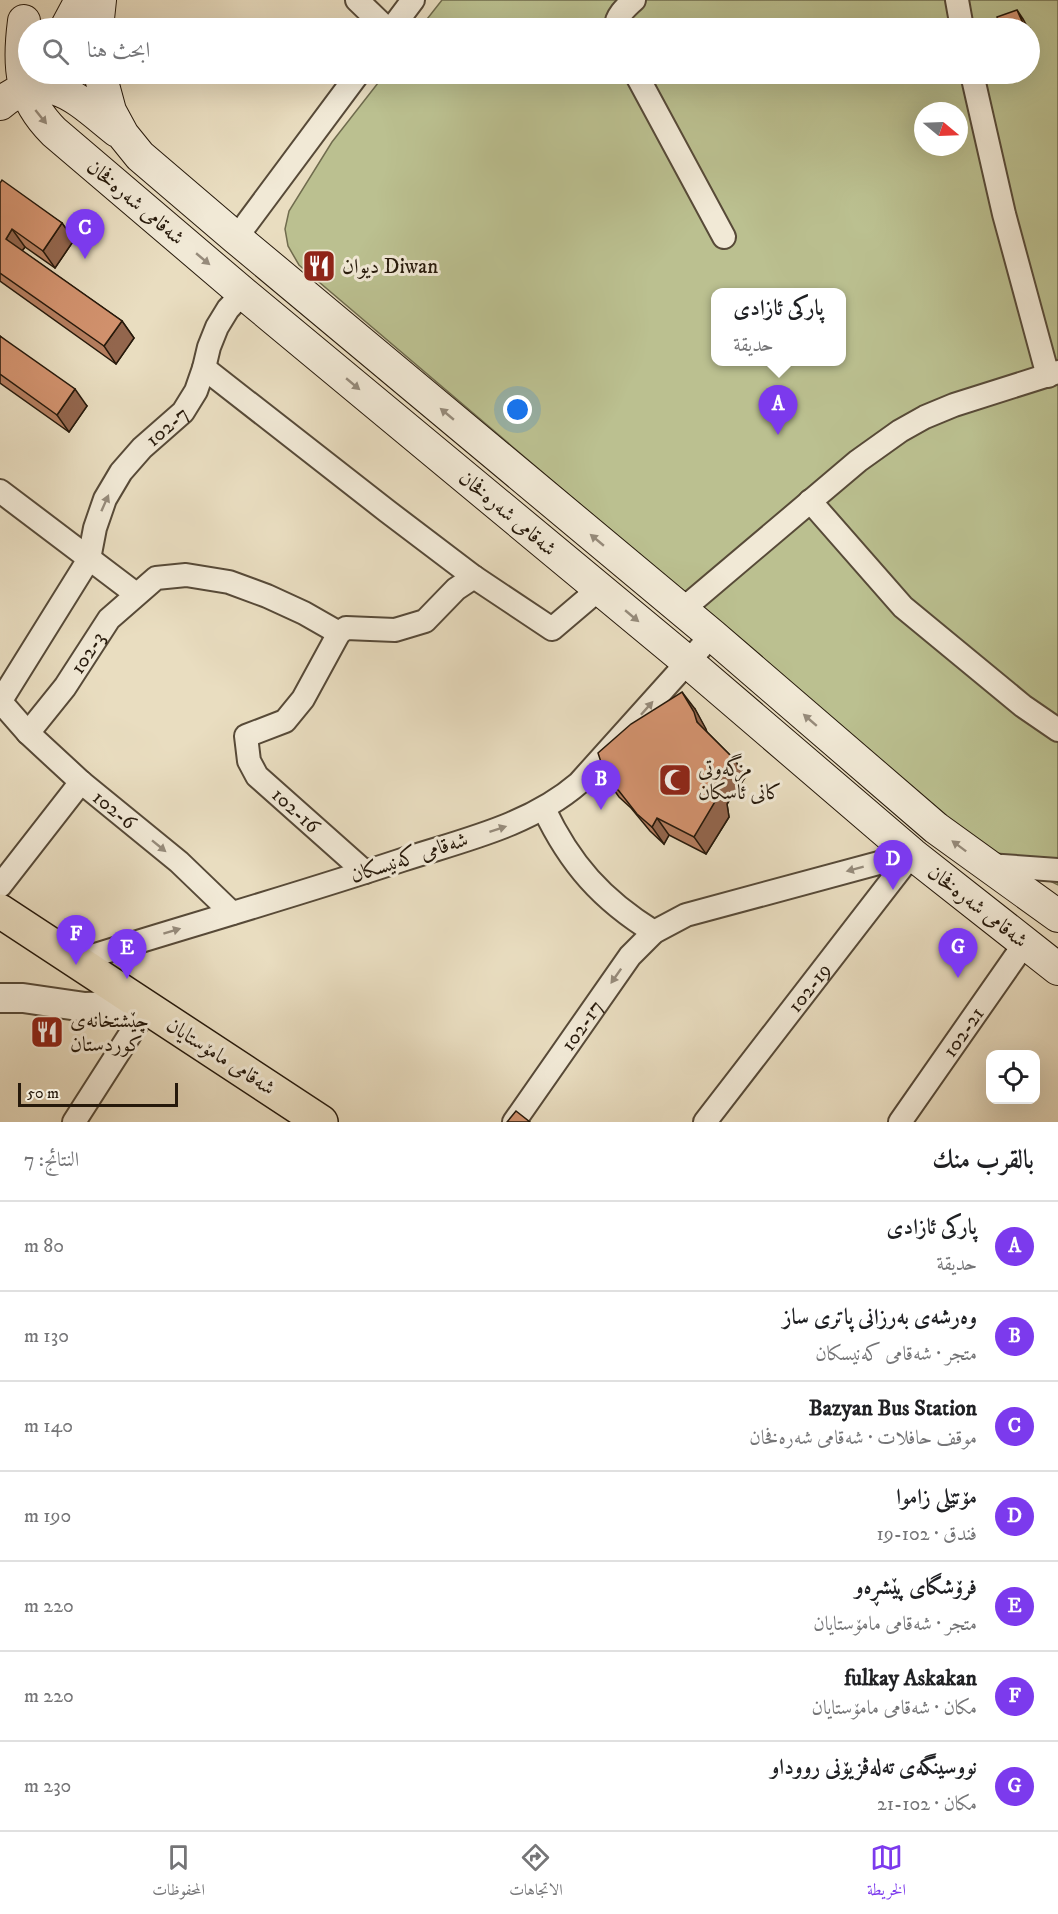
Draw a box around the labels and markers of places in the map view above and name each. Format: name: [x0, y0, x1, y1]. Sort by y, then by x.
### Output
pin: C: [66, 210, 104, 259]
restaurant icon: دیوان Diwan: [301, 248, 337, 284]
place label: دیوان Diwan: [342, 254, 438, 280]
pin: A: [758, 386, 798, 435]
place label: مزگەوتی کانی ئاسکان: [698, 753, 782, 806]
pin: B: [582, 760, 620, 810]
mosque icon: مزگەوتی کانی ئاسکان: [657, 762, 693, 798]
pin: D: [874, 840, 912, 890]
pin: F: [56, 916, 96, 965]
pin: G: [938, 928, 978, 978]
pin: E: [108, 930, 146, 979]
place label: چێشتخانە‌ی كوردستان: [70, 1008, 149, 1058]
restaurant icon: چێشتخانە‌ی كوردستان: [29, 1014, 65, 1050]

